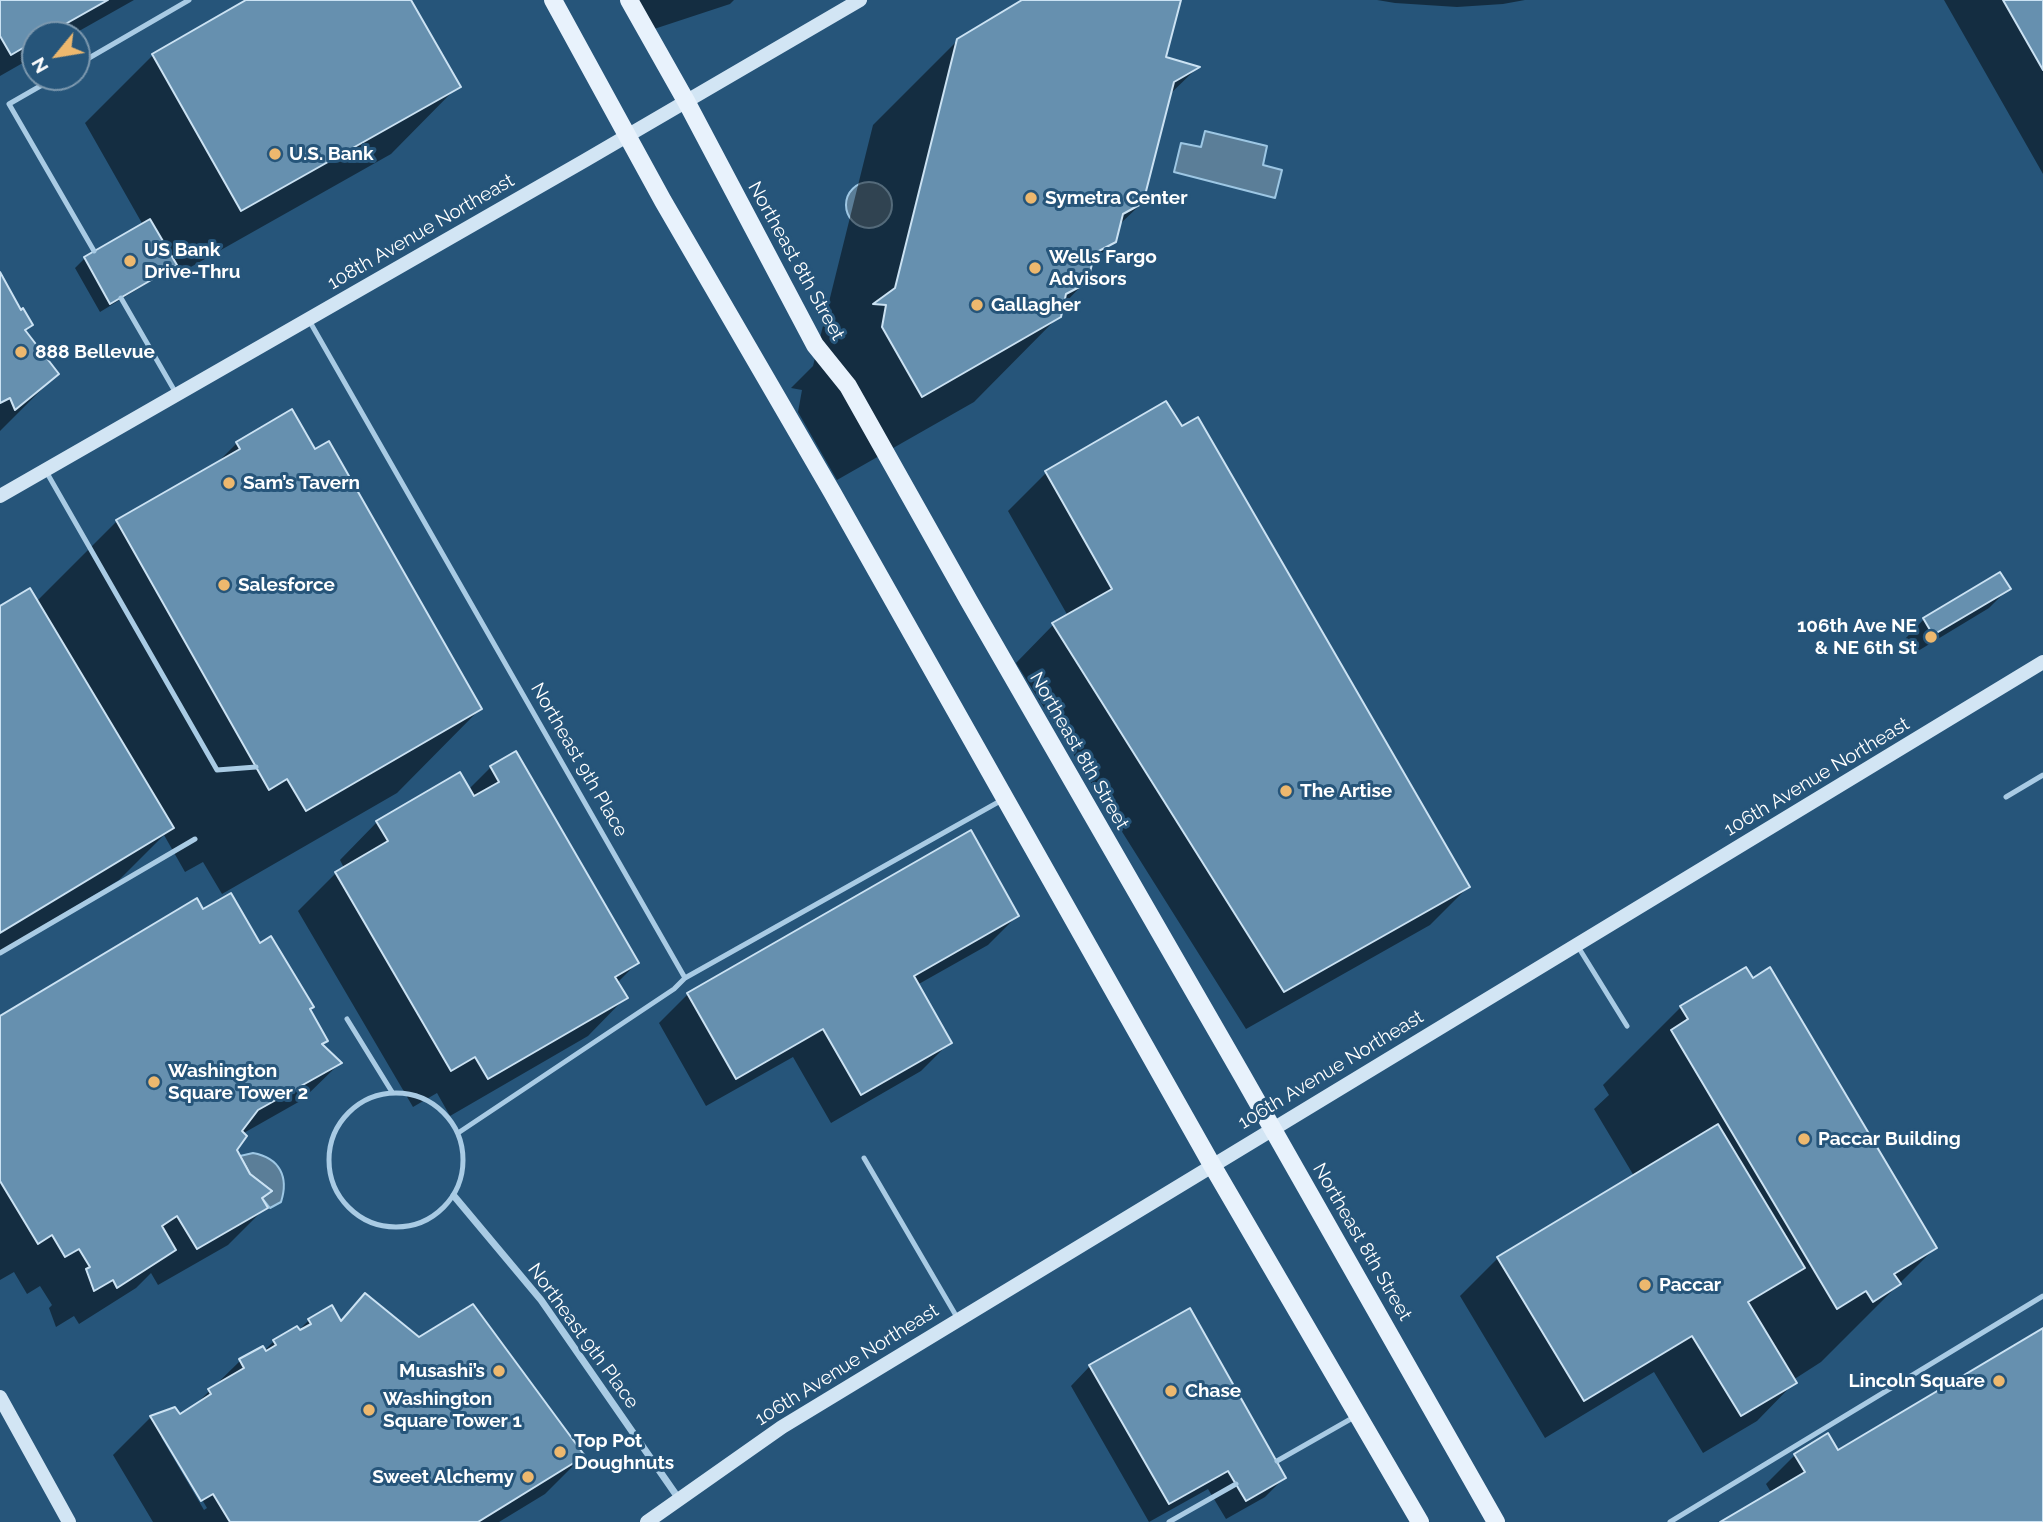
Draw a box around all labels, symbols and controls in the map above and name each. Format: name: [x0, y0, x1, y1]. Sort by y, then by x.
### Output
north arrow: [21, 21, 91, 91]
text: N: [26, 54, 53, 77]
place label: U.S. Bank: [289, 143, 374, 165]
marker: U.S. Bank: [267, 146, 283, 162]
street label: 108th Avenue Northeast: [324, 169, 518, 295]
street label: Northeast 8th Street: [743, 178, 849, 344]
place label: Symetra Center: [1045, 187, 1188, 209]
marker: Symetra Center: [1023, 190, 1039, 206]
place label: US Bank Drive-Thru: [144, 239, 240, 283]
place label: Wells Fargo Advisors: [1049, 246, 1157, 290]
marker: US Bank Drive-Thru: [122, 253, 138, 269]
marker: Wells Fargo Advisors: [1027, 260, 1043, 276]
place label: Gallagher: [991, 294, 1081, 316]
marker: Gallagher: [969, 297, 985, 313]
place label: 888 Bellevue: [35, 341, 155, 363]
marker: 888 Bellevue: [13, 344, 29, 360]
place label: Sam’s Tavern: [243, 472, 360, 494]
marker: Sam’s Tavern: [221, 475, 237, 491]
place label: Salesforce: [238, 574, 335, 596]
marker: Salesforce: [216, 577, 232, 593]
place label: 106th Ave NE & NE 6th St: [1797, 615, 1917, 659]
marker: 106th Ave NE & NE 6th St: [1923, 629, 1939, 645]
street label: Northeast 8th Street: [1025, 668, 1133, 834]
street label: Northeast 9th Place: [526, 679, 632, 841]
street label: 106th Avenue Northeast: [1720, 713, 1914, 841]
place label: The Artise: [1300, 780, 1392, 802]
marker: The Artise: [1278, 783, 1294, 799]
street label: 106th Avenue Northeast: [1234, 1006, 1428, 1134]
place label: Washington Square Tower 2: [168, 1060, 308, 1104]
marker: Washington Square Tower 2: [146, 1074, 162, 1090]
place label: Paccar Building: [1818, 1128, 1961, 1150]
marker: Paccar Building: [1796, 1131, 1812, 1147]
street label: Northeast 8th Street: [1308, 1159, 1416, 1325]
street label: Northeast 9th Place: [523, 1259, 643, 1413]
place label: Paccar: [1659, 1274, 1721, 1296]
marker: Paccar: [1637, 1277, 1653, 1293]
street label: 106th Avenue Northeast: [751, 1299, 943, 1431]
place label: Musashi’s: [399, 1360, 485, 1382]
marker: Musashi’s: [491, 1363, 507, 1379]
place label: Lincoln Square: [1848, 1370, 1985, 1392]
marker: Lincoln Square: [1991, 1373, 2007, 1389]
place label: Chase: [1185, 1380, 1241, 1402]
marker: Chase: [1163, 1383, 1179, 1399]
place label: Washington Square Tower 1: [383, 1388, 522, 1432]
marker: Washington Square Tower 1: [361, 1402, 377, 1418]
place label: Top Pot Doughnuts: [574, 1430, 674, 1474]
marker: Top Pot Doughnuts: [552, 1444, 568, 1460]
place label: Sweet Alchemy: [372, 1466, 514, 1488]
marker: Sweet Alchemy: [520, 1469, 536, 1485]

